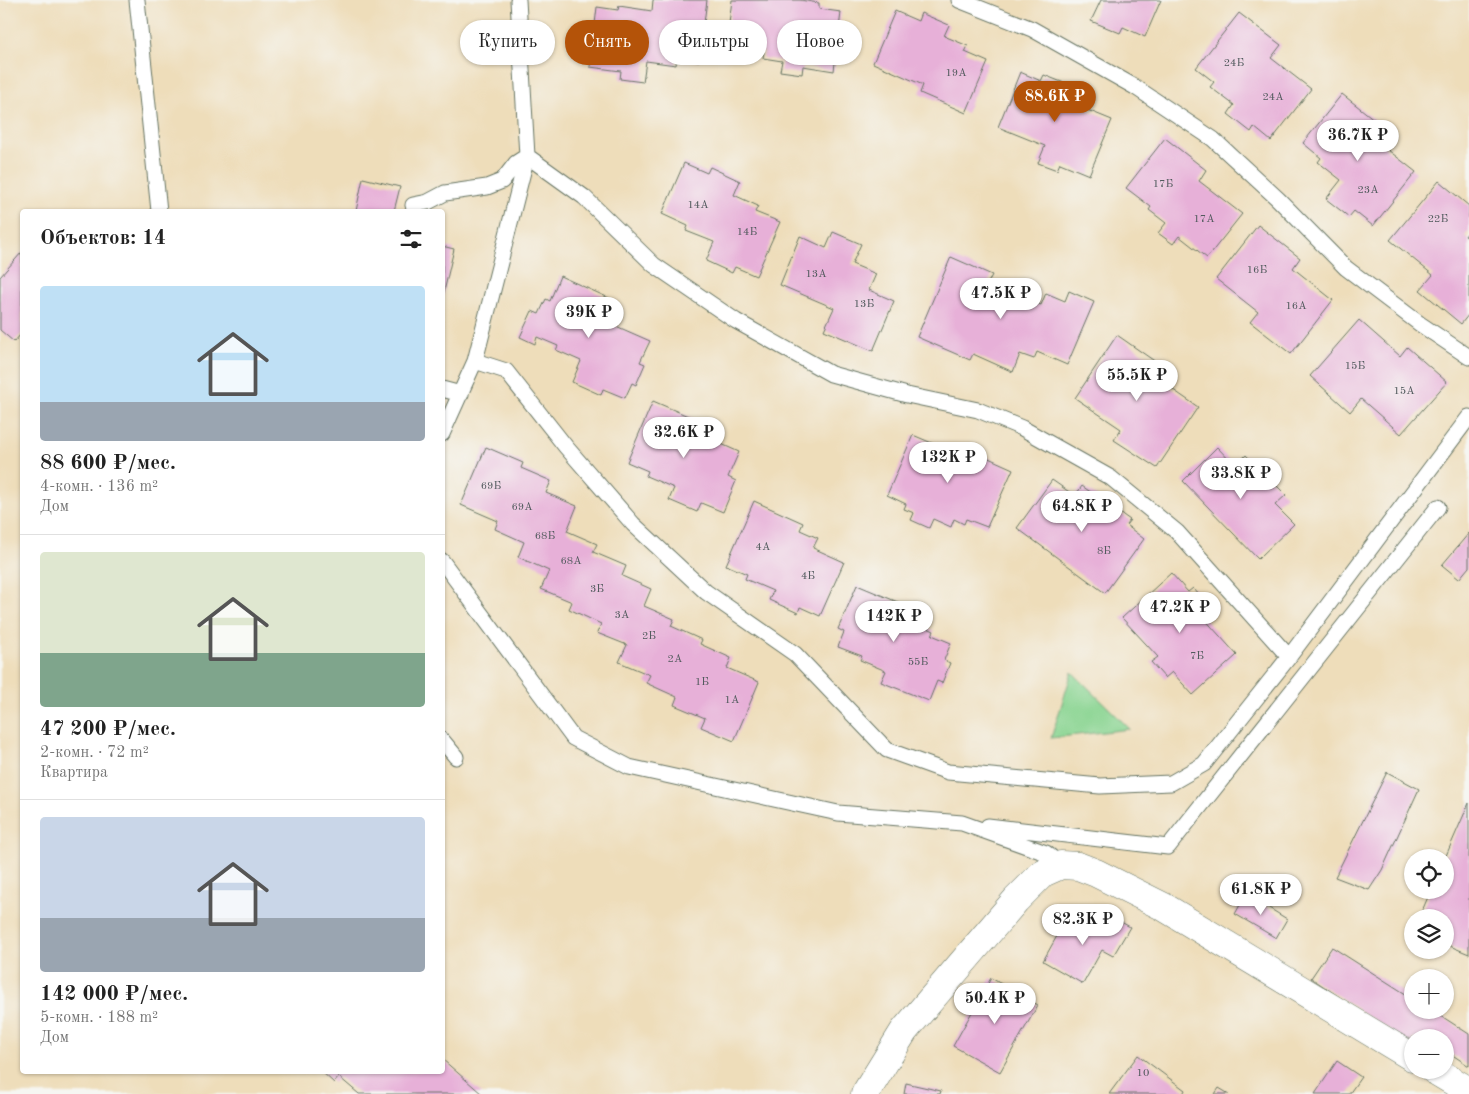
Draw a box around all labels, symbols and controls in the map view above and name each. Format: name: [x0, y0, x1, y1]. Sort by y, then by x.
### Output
chip: Купить: [460, 20, 555, 65]
chip: Снять: [565, 20, 649, 65]
chip: Фильтры: [659, 20, 767, 65]
chip: Новое: [777, 20, 862, 65]
house number: 24Б: [1224, 58, 1244, 69]
house number: 19А: [945, 68, 967, 79]
pin: 88.6K ₽: [1009, 80, 1101, 123]
text: 88.6K ₽: [1025, 89, 1085, 105]
house number: 24А: [1262, 92, 1284, 103]
pin: 36.7K ₽: [1312, 120, 1404, 162]
text: 36.7K ₽: [1328, 128, 1388, 144]
house number: 17Б: [1153, 179, 1173, 190]
house number: 23А: [1357, 185, 1379, 196]
house number: 14А: [687, 200, 709, 211]
house number: 17А: [1193, 214, 1215, 225]
house number: 22Б: [1428, 214, 1448, 225]
icon: filters: [397, 225, 425, 253]
house number: 14Б: [737, 227, 757, 238]
text: Объектов: 14: [40, 228, 166, 249]
house number: 16Б: [1247, 265, 1267, 276]
house number: 13А: [805, 269, 827, 280]
pin: 47.5K ₽: [955, 278, 1047, 320]
text: 47.5K ₽: [971, 286, 1031, 302]
pin: 39K ₽: [554, 296, 624, 339]
house number: 13Б: [854, 299, 874, 310]
house number: 16А: [1285, 301, 1307, 312]
text: 39K ₽: [566, 305, 612, 321]
icon: home: [188, 319, 278, 409]
pin: 55.5K ₽: [1091, 360, 1183, 402]
house number: 15Б: [1345, 361, 1365, 372]
text: 55.5K ₽: [1107, 368, 1167, 384]
house number: 15А: [1393, 386, 1415, 397]
pin: 32.6K ₽: [638, 416, 730, 459]
text: 32.6K ₽: [654, 425, 714, 441]
pin: 132K ₽: [907, 442, 989, 484]
text: 132K ₽: [920, 450, 976, 466]
text: 88 600 ₽/мес.: [40, 453, 176, 474]
pin: 33.8K ₽: [1195, 458, 1287, 500]
text: 33.8K ₽: [1211, 466, 1271, 482]
text: 4-комн. · 136 m²: [40, 479, 158, 495]
house number: 69Б: [481, 481, 501, 492]
pin: 64.8K ₽: [1036, 490, 1128, 533]
text: Дом: [40, 499, 69, 515]
text: 64.8K ₽: [1052, 499, 1112, 515]
house number: 69А: [511, 502, 533, 513]
house number: 68Б: [535, 531, 555, 542]
house number: 4А: [756, 542, 771, 553]
house number: 8Б: [1097, 546, 1111, 557]
house number: 68А: [560, 556, 582, 567]
house number: 4Б: [801, 571, 815, 582]
icon: home: [188, 584, 278, 674]
house number: 3Б: [590, 584, 604, 595]
pin: 47.2K ₽: [1134, 592, 1226, 634]
pin: 142K ₽: [853, 600, 935, 643]
text: 47.2K ₽: [1150, 600, 1210, 616]
text: 142K ₽: [866, 609, 922, 625]
house number: 3А: [615, 610, 630, 621]
house number: 2Б: [642, 631, 656, 642]
house number: 7Б: [1190, 651, 1204, 662]
house number: 2А: [668, 654, 683, 665]
house number: 55Б: [908, 657, 928, 668]
house number: 1Б: [695, 677, 709, 688]
house number: 1А: [725, 695, 740, 706]
text: 47 200 ₽/мес.: [40, 719, 176, 740]
text: 2-комн. · 72 m²: [40, 745, 149, 761]
text: Квартира: [40, 765, 108, 781]
icon: home: [188, 849, 278, 939]
map controls: [1404, 849, 1454, 1079]
button: locate: [1404, 849, 1454, 899]
pin: 61.8K ₽: [1215, 874, 1307, 916]
text: 61.8K ₽: [1231, 882, 1291, 898]
pin: 82.3K ₽: [1037, 904, 1129, 946]
button: layers: [1404, 909, 1454, 959]
text: 82.3K ₽: [1053, 912, 1113, 928]
button: +: [1404, 969, 1454, 1019]
pin: 50.4K ₽: [949, 982, 1041, 1025]
text: 142 000 ₽/мес.: [40, 984, 188, 1005]
text: 50.4K ₽: [965, 991, 1025, 1007]
text: 5-комн. · 188 m²: [40, 1010, 158, 1026]
button: −: [1404, 1029, 1454, 1079]
text: Дом: [40, 1030, 69, 1046]
house number: 10: [1137, 1068, 1149, 1079]

